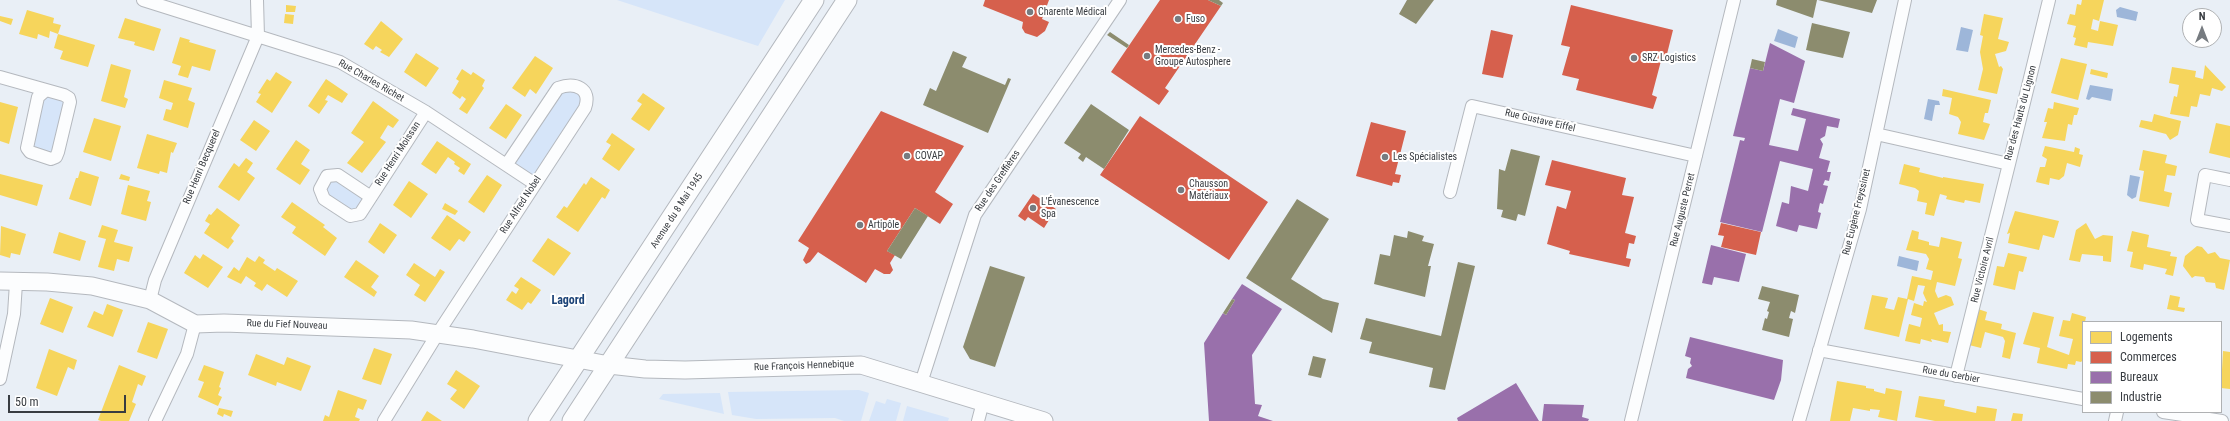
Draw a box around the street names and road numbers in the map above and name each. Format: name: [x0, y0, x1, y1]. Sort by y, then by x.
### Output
street label: Rue Charles Richet: [336, 57, 406, 105]
street label: Rue des Hauts du Lignon: [2003, 64, 2039, 162]
street label: Rue Gustave Eiffel: [1504, 107, 1576, 135]
street label: Rue Henri Moissan: [373, 120, 423, 188]
street label: Rue Henri Becquerel: [181, 128, 223, 206]
street label: Rue des Greffières: [973, 148, 1023, 214]
street label: Rue Eugène Freyssinet: [1840, 168, 1874, 256]
street label: Avenue du 8 Mai 1945: [648, 171, 706, 251]
street label: Rue Auguste Perret: [1668, 172, 1698, 248]
street label: Rue Alfred Nobel: [498, 174, 544, 236]
street label: Rue Victoire Avril: [1969, 236, 1997, 304]
street label: Rue du Fief Nouveau: [246, 318, 328, 332]
street label: Rue François Hennebique: [754, 358, 854, 374]
street label: Rue du Gerbier: [1921, 364, 1981, 386]

